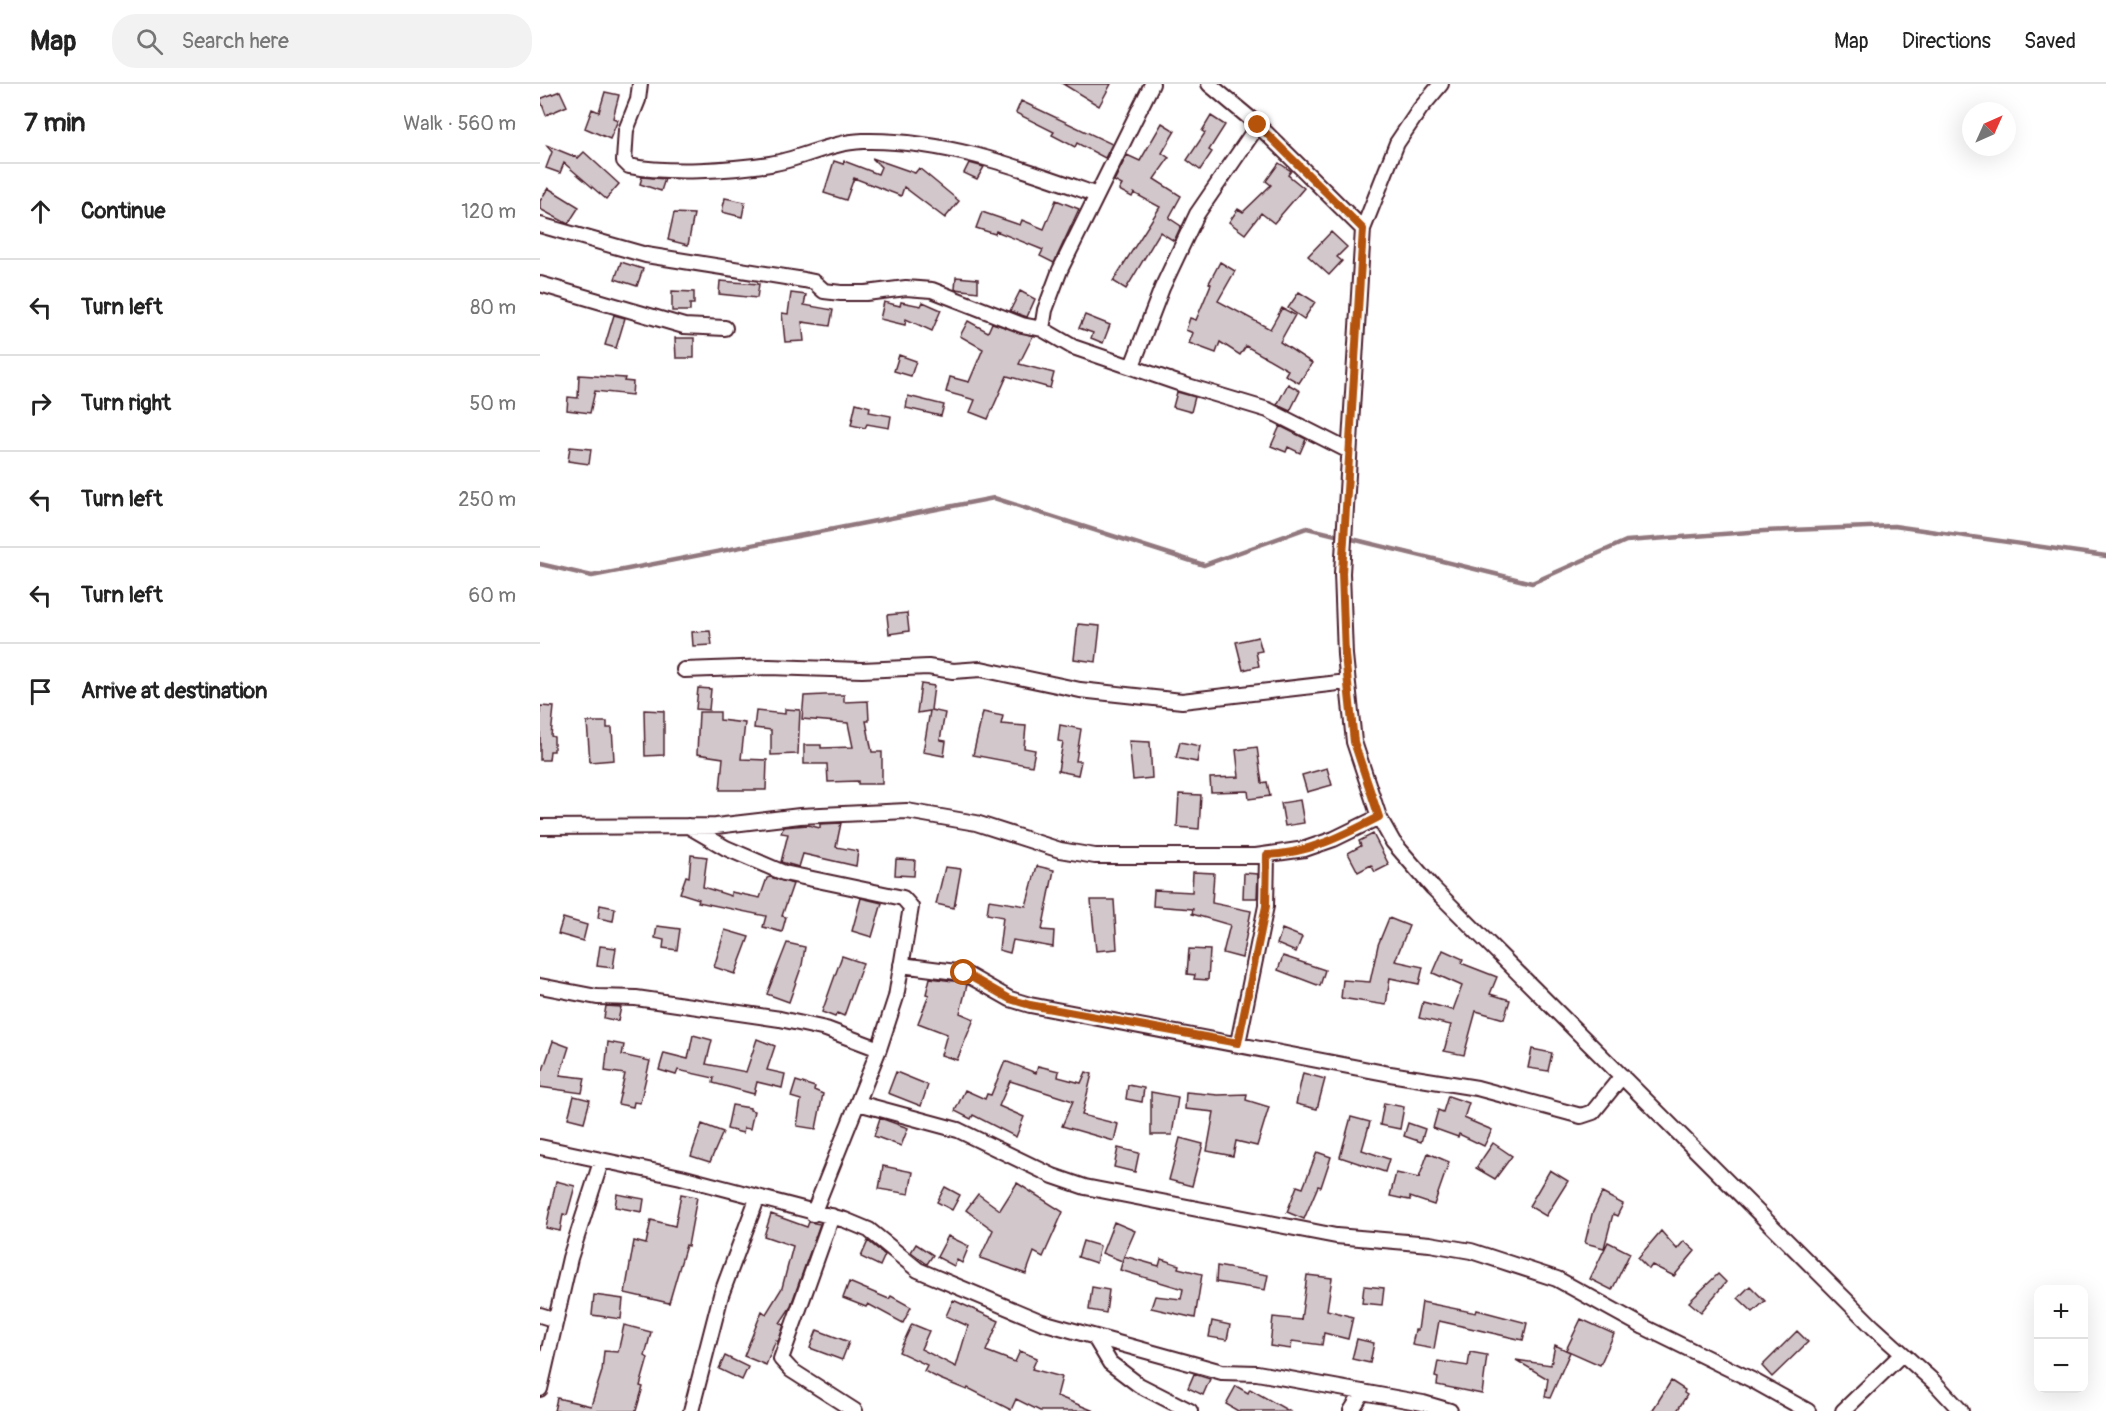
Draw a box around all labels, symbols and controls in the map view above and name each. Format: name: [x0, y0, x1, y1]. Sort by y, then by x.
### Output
search box: [112, 14, 532, 68]
text: Map: [30, 24, 76, 59]
icon: search: [133, 25, 166, 58]
text: Search here: [181, 27, 289, 55]
text: Map: [1834, 28, 1869, 55]
text: Directions: [1902, 28, 1991, 55]
text: Saved: [2024, 28, 2076, 55]
north arrow: [1962, 102, 2016, 156]
text: 7 min: [24, 107, 86, 139]
text: Walk · 560 m: [403, 111, 516, 136]
route end: [1244, 111, 1270, 137]
icon: ahead: [24, 195, 57, 228]
text: Continue: [81, 197, 165, 225]
text: 120 m: [461, 199, 516, 224]
icon: left: [24, 291, 57, 324]
text: Turn left: [81, 293, 163, 321]
text: 80 m: [470, 295, 516, 320]
icon: right: [24, 387, 57, 420]
text: Turn right: [81, 389, 171, 417]
text: 50 m: [469, 391, 516, 416]
icon: left: [24, 483, 57, 516]
text: Turn left: [81, 485, 163, 513]
text: 250 m: [458, 487, 516, 512]
icon: left: [24, 579, 57, 612]
text: Turn left: [81, 581, 163, 609]
text: 60 m: [469, 583, 516, 608]
icon: arrive: [24, 675, 57, 708]
text: Arrive at destination: [81, 677, 267, 705]
route start: [950, 959, 976, 985]
map controls: [2034, 1285, 2088, 1393]
button: +: [2034, 1285, 2088, 1339]
button: −: [2034, 1339, 2088, 1393]

